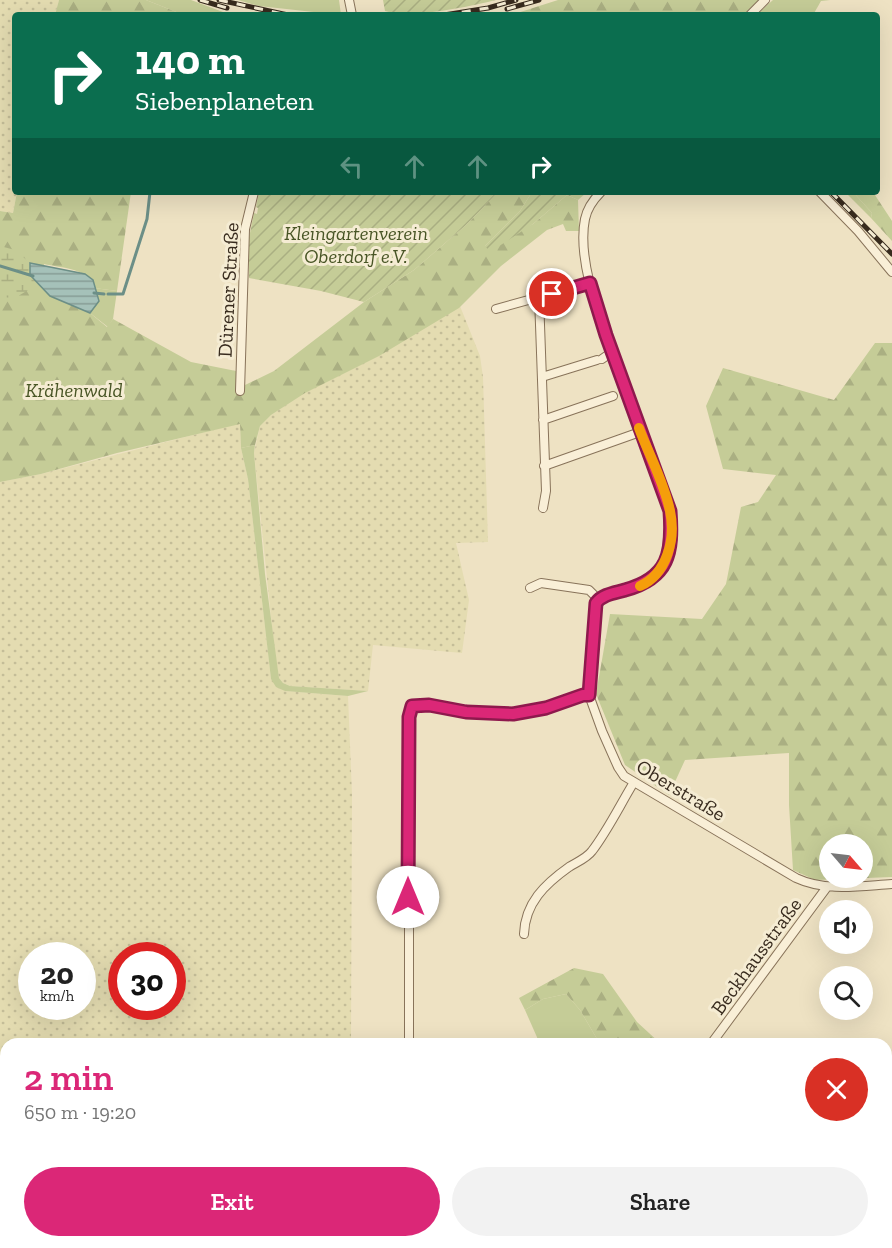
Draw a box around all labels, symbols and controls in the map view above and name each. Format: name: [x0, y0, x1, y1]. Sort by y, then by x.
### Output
text: 140 m: [135, 34, 245, 85]
icon: right: [36, 36, 114, 114]
text: Siebenplaneten: [135, 85, 314, 117]
icon: left: [335, 150, 368, 183]
icon: ahead: [398, 150, 431, 183]
icon: ahead: [461, 150, 494, 183]
icon: right: [524, 150, 557, 183]
park label: Kleingartenverein Oberdorf e.V.: [284, 221, 428, 268]
street label: Dürener Straße: [212, 222, 244, 358]
pin: [526, 268, 577, 319]
icon: arrive: [535, 277, 568, 310]
park label: Krähenwald: [25, 378, 123, 402]
street label: Oberstraße: [632, 754, 730, 826]
north arrow: [819, 834, 873, 888]
map controls: [819, 834, 873, 1020]
position arrow: [376, 865, 440, 929]
street label: Beckhausstraße: [706, 893, 806, 1019]
button: sound: [819, 900, 873, 954]
speed limit sign: 30: [108, 942, 186, 1020]
text: 20: [40, 956, 74, 992]
button: search: [819, 966, 873, 1020]
text: km/h: [40, 987, 74, 1005]
text: 2 min: [24, 1056, 113, 1099]
button: close: [805, 1058, 868, 1121]
text: 650 m · 19:20: [24, 1100, 136, 1124]
button: Exit: [24, 1167, 440, 1236]
button: Share: [452, 1167, 868, 1236]

